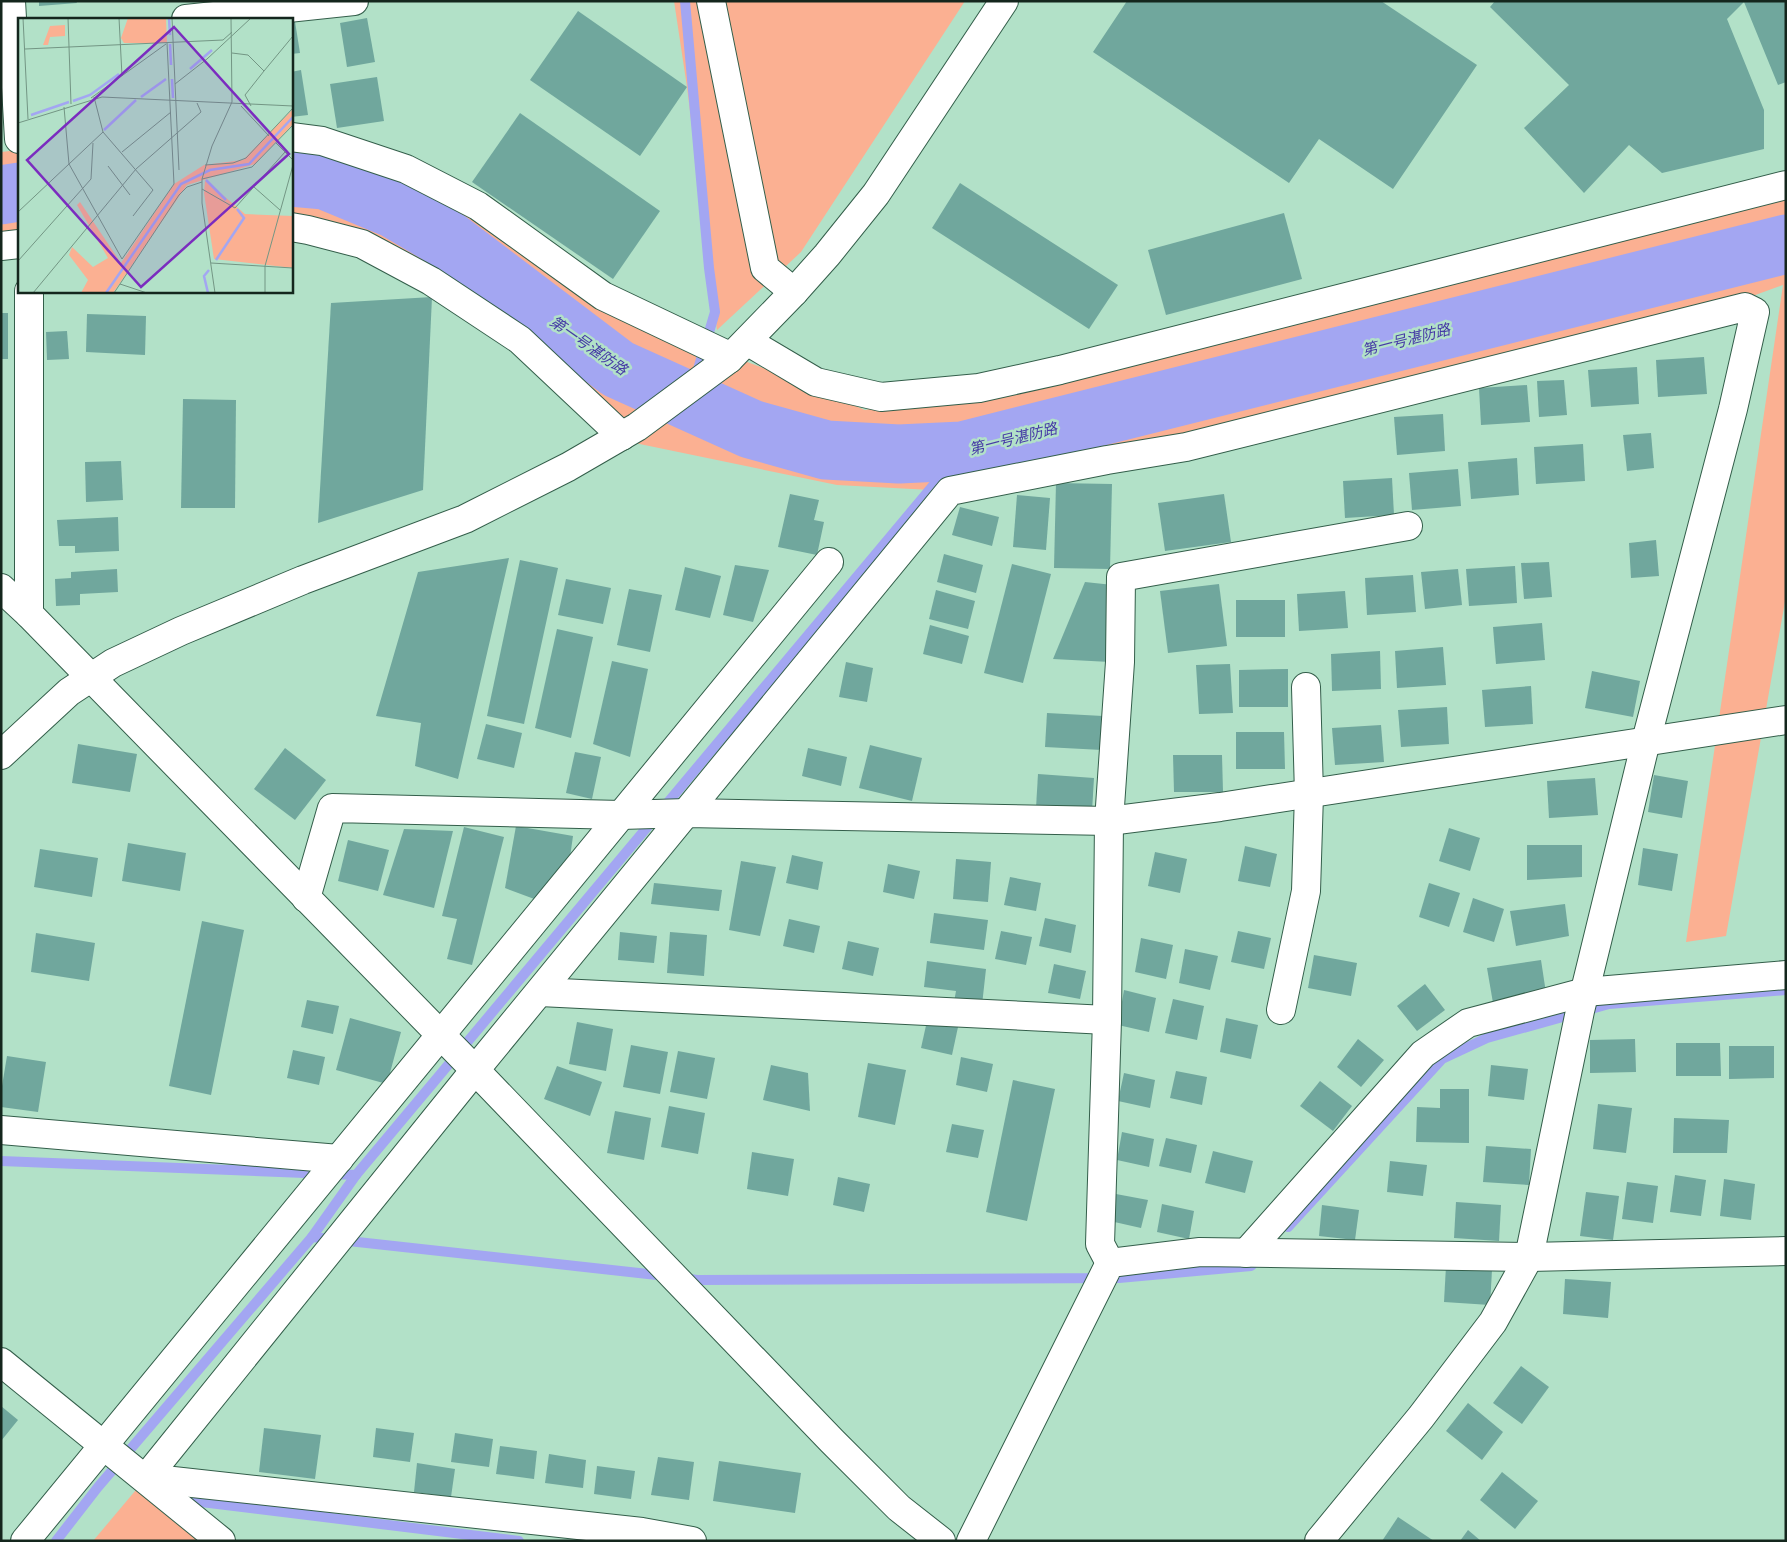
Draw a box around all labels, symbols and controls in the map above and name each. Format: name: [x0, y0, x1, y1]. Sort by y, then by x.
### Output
inset map: [18, 18, 292, 292]
water label: 第一号湛防路: [547, 312, 633, 379]
water label: 第一号湛防路: [1360, 319, 1454, 359]
water label: 第一号湛防路: [967, 418, 1061, 458]

